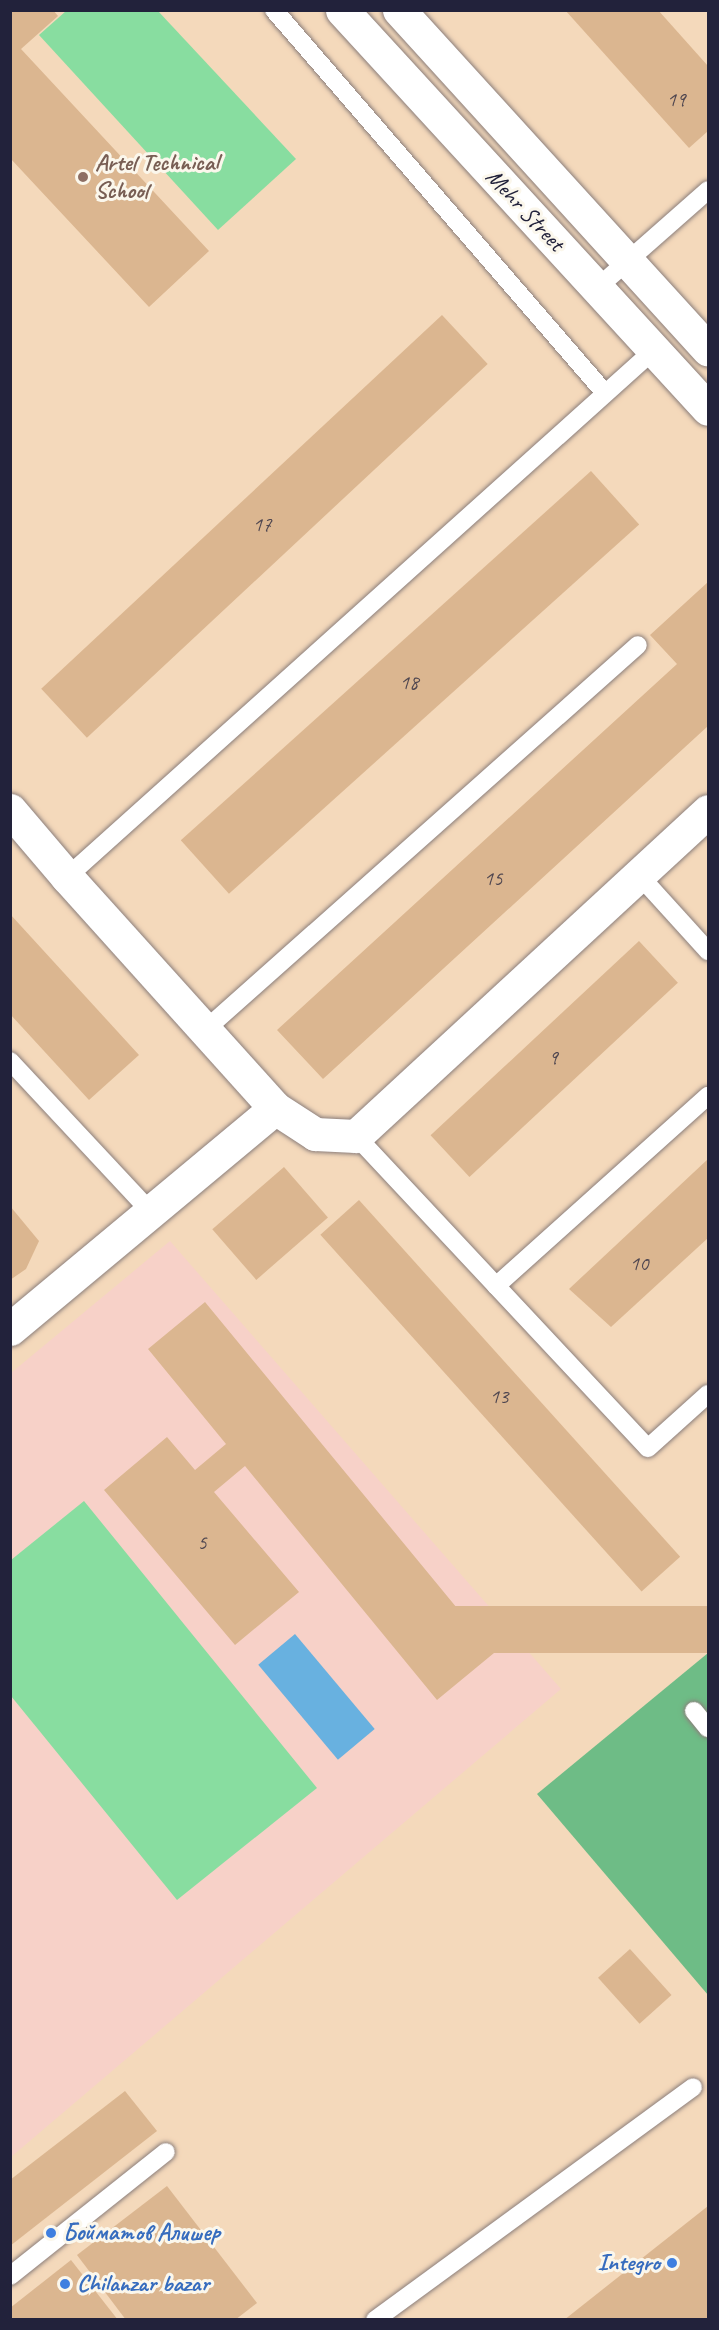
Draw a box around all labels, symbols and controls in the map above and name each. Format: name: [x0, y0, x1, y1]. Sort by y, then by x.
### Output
house number: 19: [667, 86, 685, 112]
place label: Artel Technical School: [95, 149, 217, 205]
street label: Mehr Street: [479, 163, 571, 257]
marker: Artel Technical School: [76, 170, 90, 184]
house number: 17: [253, 511, 271, 537]
house number: 18: [400, 669, 418, 695]
house number: 15: [484, 865, 502, 891]
house number: 9: [548, 1044, 558, 1070]
house number: 10: [630, 1250, 648, 1276]
house number: 13: [490, 1383, 508, 1409]
house number: 5: [197, 1529, 207, 1555]
place label: Бойматов Алишер: [63, 2219, 220, 2247]
marker: Бойматов Алишер: [44, 2226, 58, 2240]
place label: Integro: [597, 2249, 660, 2277]
marker: Integro: [665, 2256, 679, 2270]
place label: Chilanzar bazar: [77, 2270, 209, 2298]
marker: Chilanzar bazar: [58, 2277, 72, 2291]

